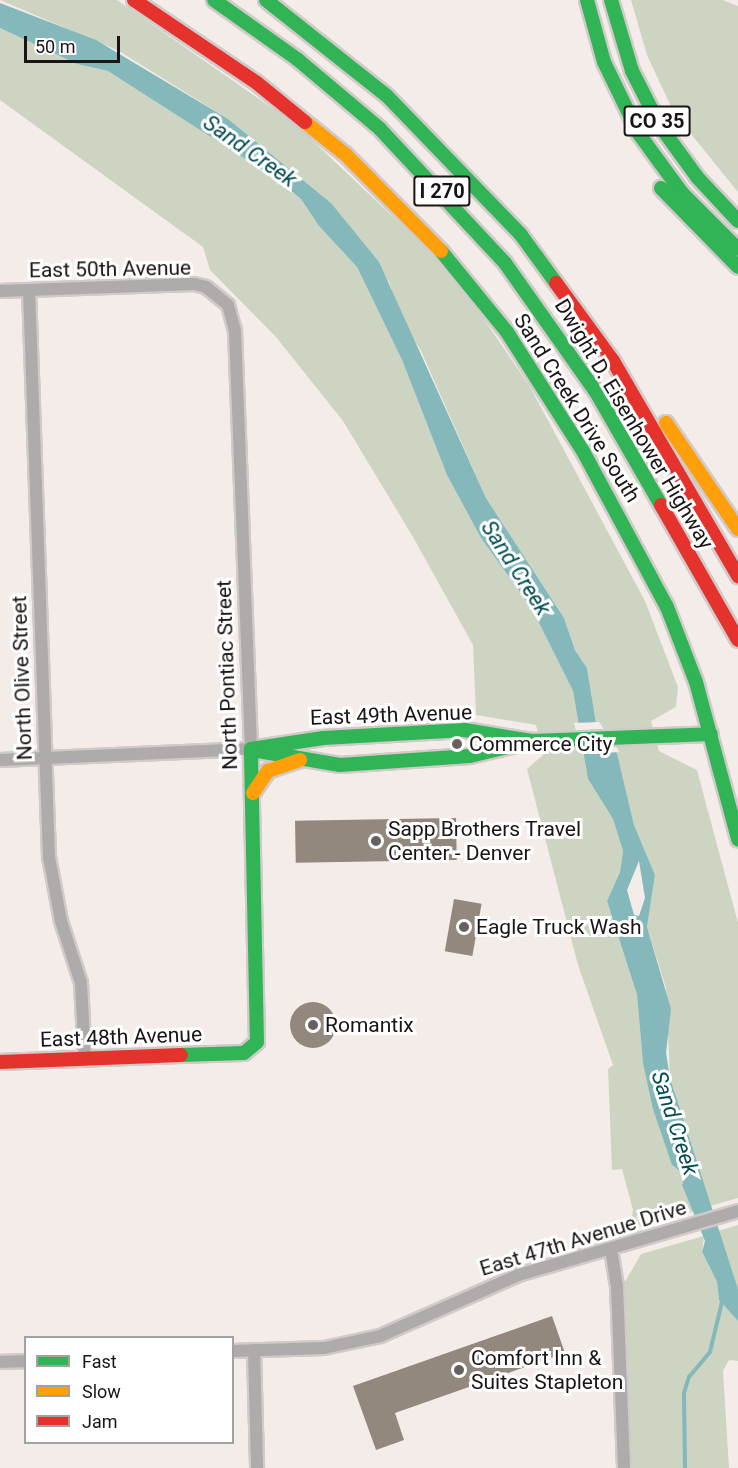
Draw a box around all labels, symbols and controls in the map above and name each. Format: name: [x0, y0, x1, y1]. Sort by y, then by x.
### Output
scale bar: [27, 24, 123, 62]
text: 50 m: [35, 36, 75, 57]
road number: CO 35: [622, 104, 692, 138]
water label: Sand Creek: [198, 109, 302, 193]
road number: I 270: [412, 174, 472, 208]
street label: East 50th Avenue: [29, 255, 191, 283]
street label: Dwight D. Eisenhower Highway: [549, 294, 719, 554]
street label: Sand Creek Drive South: [509, 309, 645, 507]
water label: Sand Creek: [476, 516, 556, 620]
street label: North Pontiac Street: [211, 580, 243, 770]
street label: North Olive Street: [7, 595, 37, 761]
street label: East 49th Avenue: [310, 700, 472, 730]
place label: Commerce City: [469, 731, 612, 757]
marker: Commerce City: [450, 737, 464, 751]
place label: Sapp Brothers Travel Center - Denver: [388, 816, 581, 866]
marker: Sapp Brothers Travel Center - Denver: [369, 834, 383, 848]
place label: Eagle Truck Wash: [476, 914, 642, 940]
marker: Eagle Truck Wash: [457, 920, 471, 934]
place label: Romantix: [325, 1012, 414, 1038]
marker: Romantix: [306, 1018, 320, 1032]
street label: East 48th Avenue: [40, 1022, 202, 1052]
water label: Sand Creek: [646, 1068, 704, 1178]
street label: East 47th Avenue Drive: [477, 1195, 689, 1281]
legend: [24, 1336, 234, 1444]
place label: Comfort Inn & Suites Stapleton: [471, 1345, 623, 1395]
text: Fast: [82, 1351, 117, 1372]
marker: Comfort Inn & Suites Stapleton: [452, 1363, 466, 1377]
text: Slow: [82, 1381, 121, 1402]
text: Jam: [82, 1411, 118, 1432]

